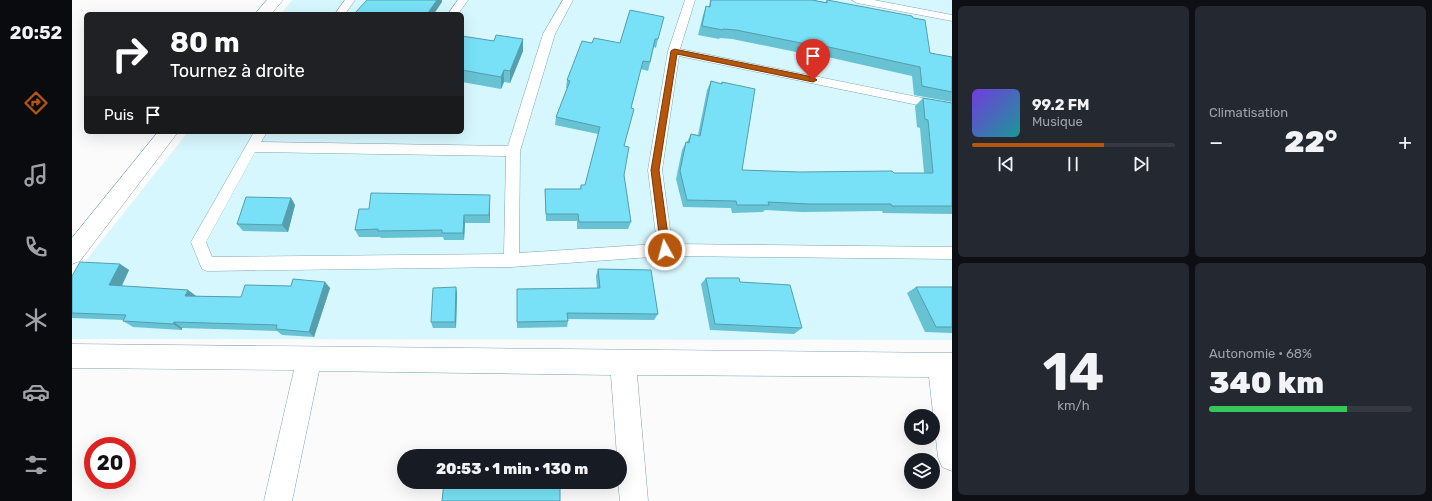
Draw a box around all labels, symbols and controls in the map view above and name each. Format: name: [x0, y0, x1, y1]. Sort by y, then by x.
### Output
text: 20:52: [10, 22, 62, 44]
text: 80 m: [170, 26, 240, 59]
icon: right: [104, 28, 156, 80]
pin: [796, 39, 830, 80]
icon: arrive: [802, 45, 824, 67]
text: Tournez à droite: [170, 60, 305, 82]
icon: directions: [22, 89, 50, 117]
text: 99.2 FM: [1032, 96, 1089, 114]
icon: arrive: [142, 104, 164, 126]
text: Climatisation: [1209, 105, 1288, 120]
text: Puis: [104, 106, 134, 124]
text: Musique: [1032, 114, 1083, 129]
text: 22°: [1284, 124, 1337, 160]
text: −: [1209, 129, 1223, 156]
text: +: [1398, 129, 1412, 156]
icon: previous: [995, 153, 1017, 175]
icon: pause: [1062, 153, 1084, 175]
icon: next: [1130, 153, 1152, 175]
icon: music: [22, 161, 50, 189]
position arrow: [644, 229, 686, 271]
icon: phone: [22, 233, 50, 261]
icon: climate: [22, 306, 50, 334]
text: 14: [1043, 341, 1104, 403]
text: Autonomie · 68%: [1209, 346, 1312, 361]
text: 340 km: [1209, 365, 1324, 401]
icon: car: [22, 378, 50, 406]
text: km/h: [1057, 398, 1090, 413]
map controls: [904, 409, 940, 489]
button: sound: [904, 409, 940, 445]
speed limit sign: 20: [84, 437, 136, 489]
icon: filters: [22, 451, 50, 479]
button: layers: [904, 453, 940, 489]
text: 20:53 · 1 min · 130 m: [436, 460, 588, 478]

